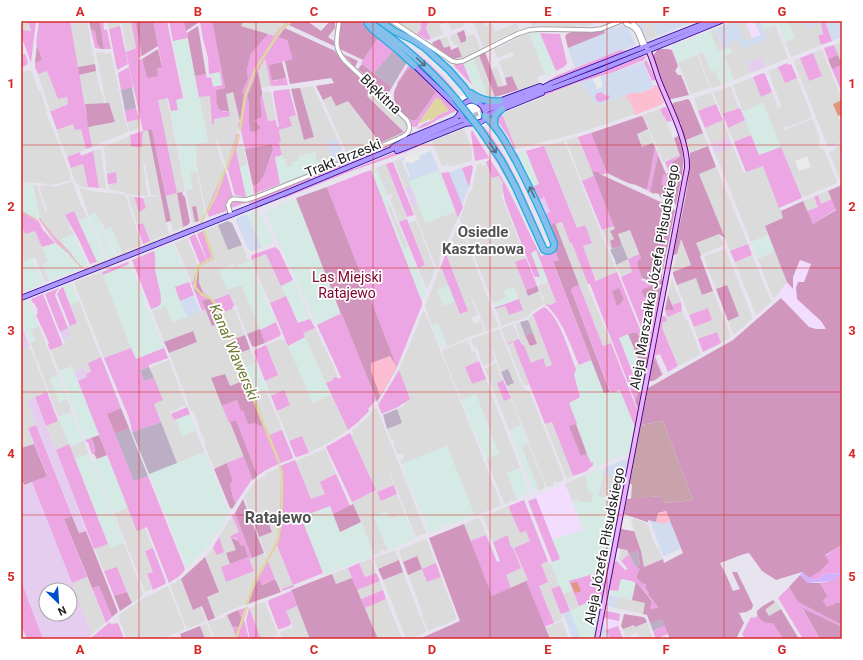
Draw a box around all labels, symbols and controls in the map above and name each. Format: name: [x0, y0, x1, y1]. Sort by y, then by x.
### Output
text: A: [76, 4, 85, 19]
text: B: [194, 4, 202, 19]
text: C: [310, 4, 319, 19]
text: D: [428, 4, 436, 19]
text: E: [544, 4, 552, 19]
text: F: [662, 4, 670, 19]
text: G: [778, 4, 787, 19]
one-way arrow: [416, 58, 426, 67]
street label: Błękitna: [357, 71, 405, 117]
text: 1: [7, 76, 15, 91]
text: 1: [848, 76, 856, 91]
street label: Trakt Brzeski: [303, 135, 383, 181]
one-way arrow: [489, 142, 497, 153]
street label: Aleja Marszałka Józefa Piłsudskiego: [626, 163, 682, 391]
one-way arrow: [528, 186, 535, 198]
text: 2: [7, 199, 15, 214]
text: 2: [848, 199, 856, 214]
district label: Osiedle Kasztanowa: [442, 223, 524, 258]
park label: Las Miejski Ratajewo: [312, 269, 382, 301]
water label: Kanał Wawerski: [206, 301, 263, 403]
text: 3: [7, 323, 15, 338]
text: 3: [848, 323, 856, 338]
text: 4: [7, 446, 15, 461]
text: 4: [848, 446, 856, 461]
street label: Aleja Józefa Piłsudskiego: [581, 466, 627, 626]
district label: Ratajewo: [245, 508, 311, 527]
text: 5: [7, 569, 15, 584]
text: 5: [848, 569, 856, 584]
north arrow: [38, 582, 78, 622]
text: N: [56, 603, 68, 618]
text: A: [76, 642, 85, 657]
text: B: [194, 642, 202, 657]
text: C: [310, 642, 319, 657]
text: D: [428, 642, 436, 657]
text: E: [544, 642, 552, 657]
text: F: [662, 642, 670, 657]
text: G: [778, 642, 787, 657]

